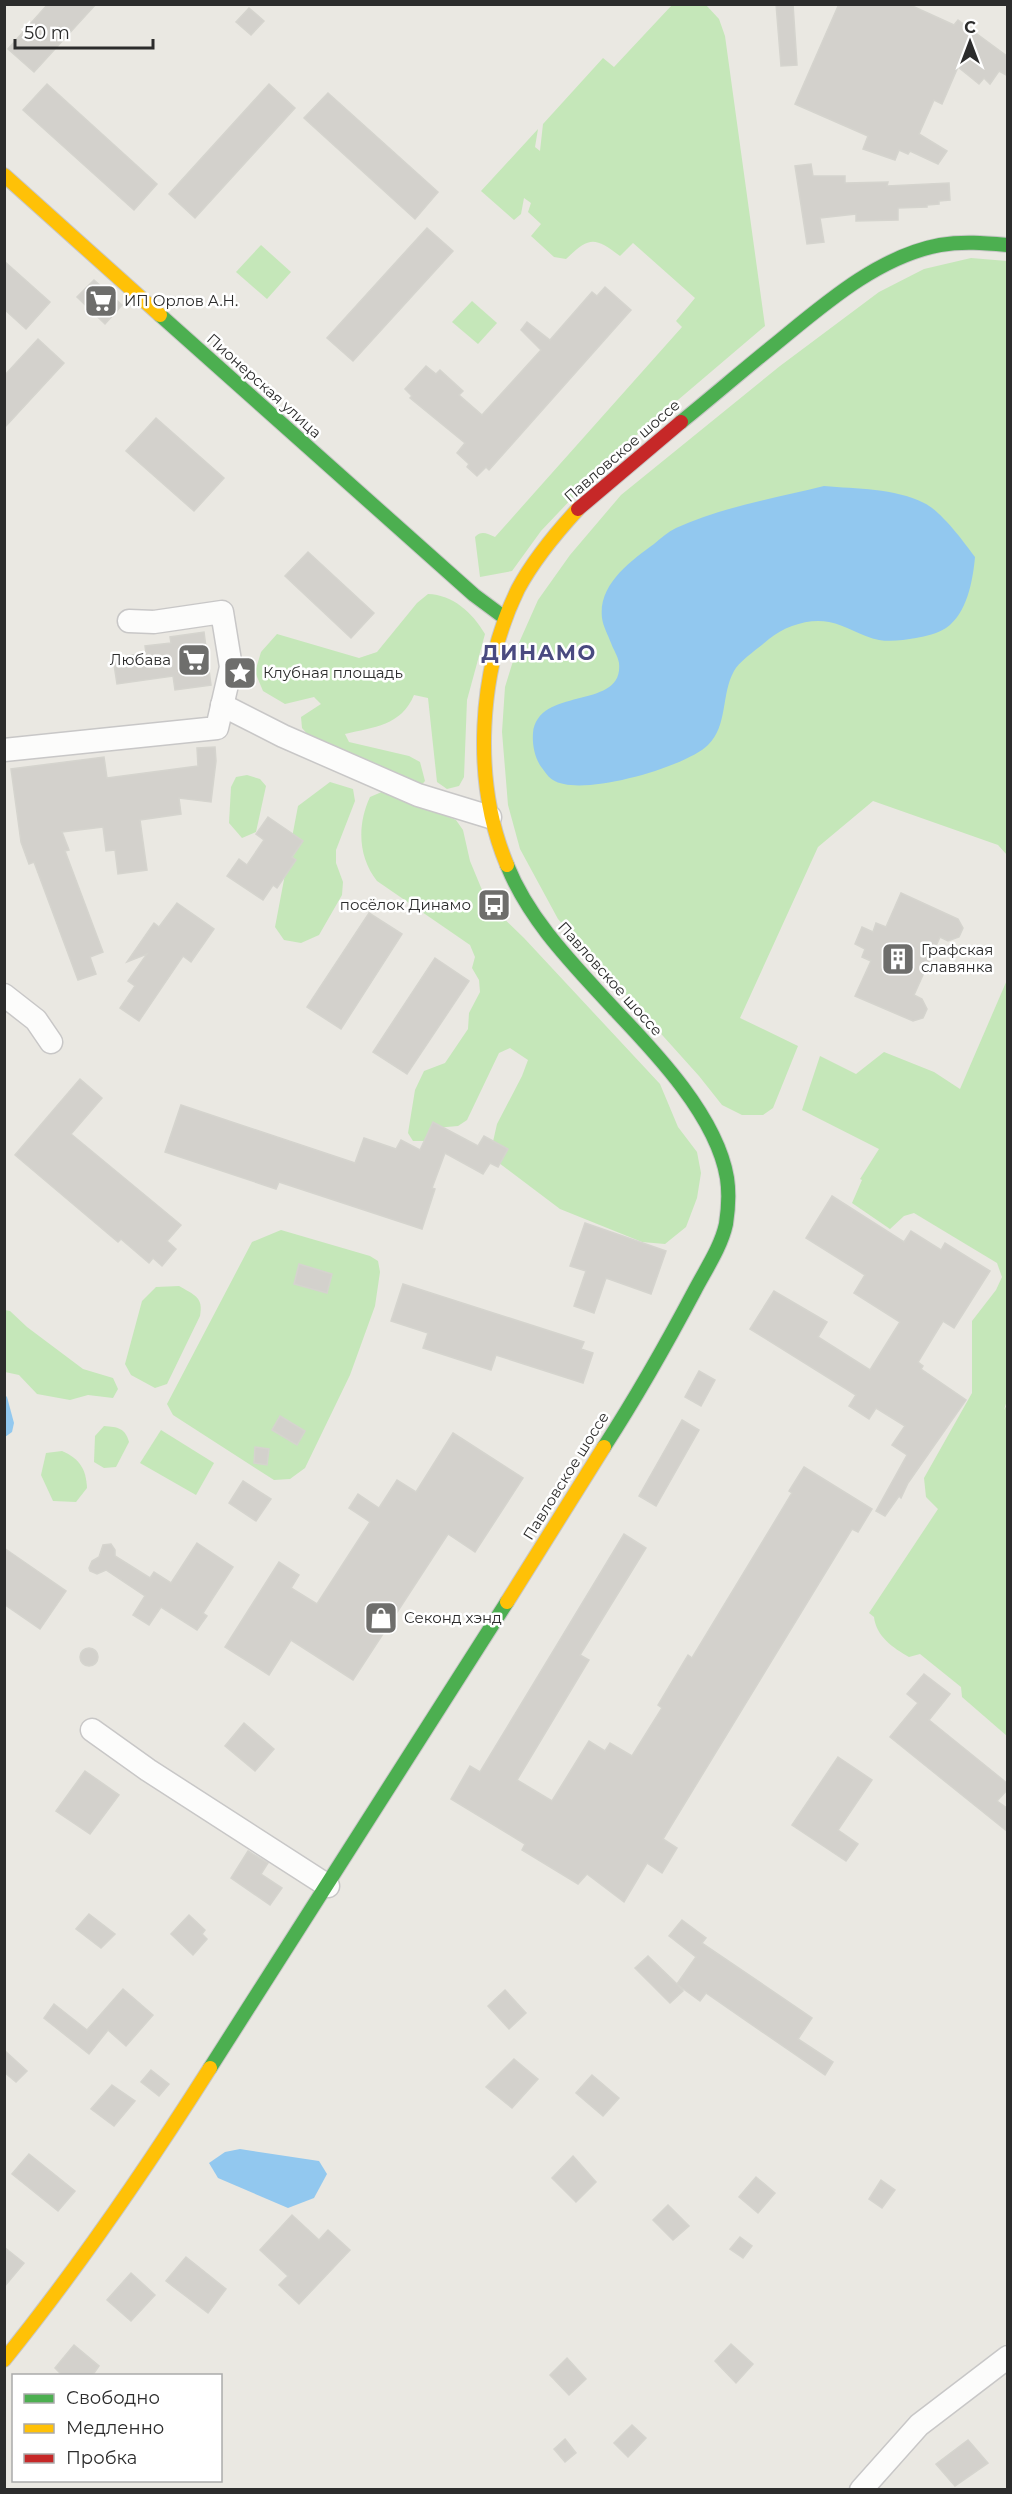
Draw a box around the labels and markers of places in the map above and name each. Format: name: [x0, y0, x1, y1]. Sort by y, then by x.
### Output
supermarket icon: ИП Орлов А.Н.: [83, 283, 119, 319]
place label: ИП Орлов А.Н.: [124, 291, 238, 310]
supermarket icon: Любава: [176, 642, 212, 678]
place label: Любава: [110, 650, 171, 669]
place icon: Клубная площадь: [222, 655, 258, 691]
place label: Клубная площадь: [263, 663, 403, 682]
bus stop icon: посёлок Динамо: [476, 887, 512, 923]
place label: посёлок Динамо: [340, 895, 471, 914]
place label: Графская славянка: [921, 940, 993, 976]
building icon: Графская славянка: [880, 941, 916, 977]
shop icon: Секонд хэнд: [363, 1600, 399, 1636]
place label: Секонд хэнд: [404, 1608, 502, 1627]

